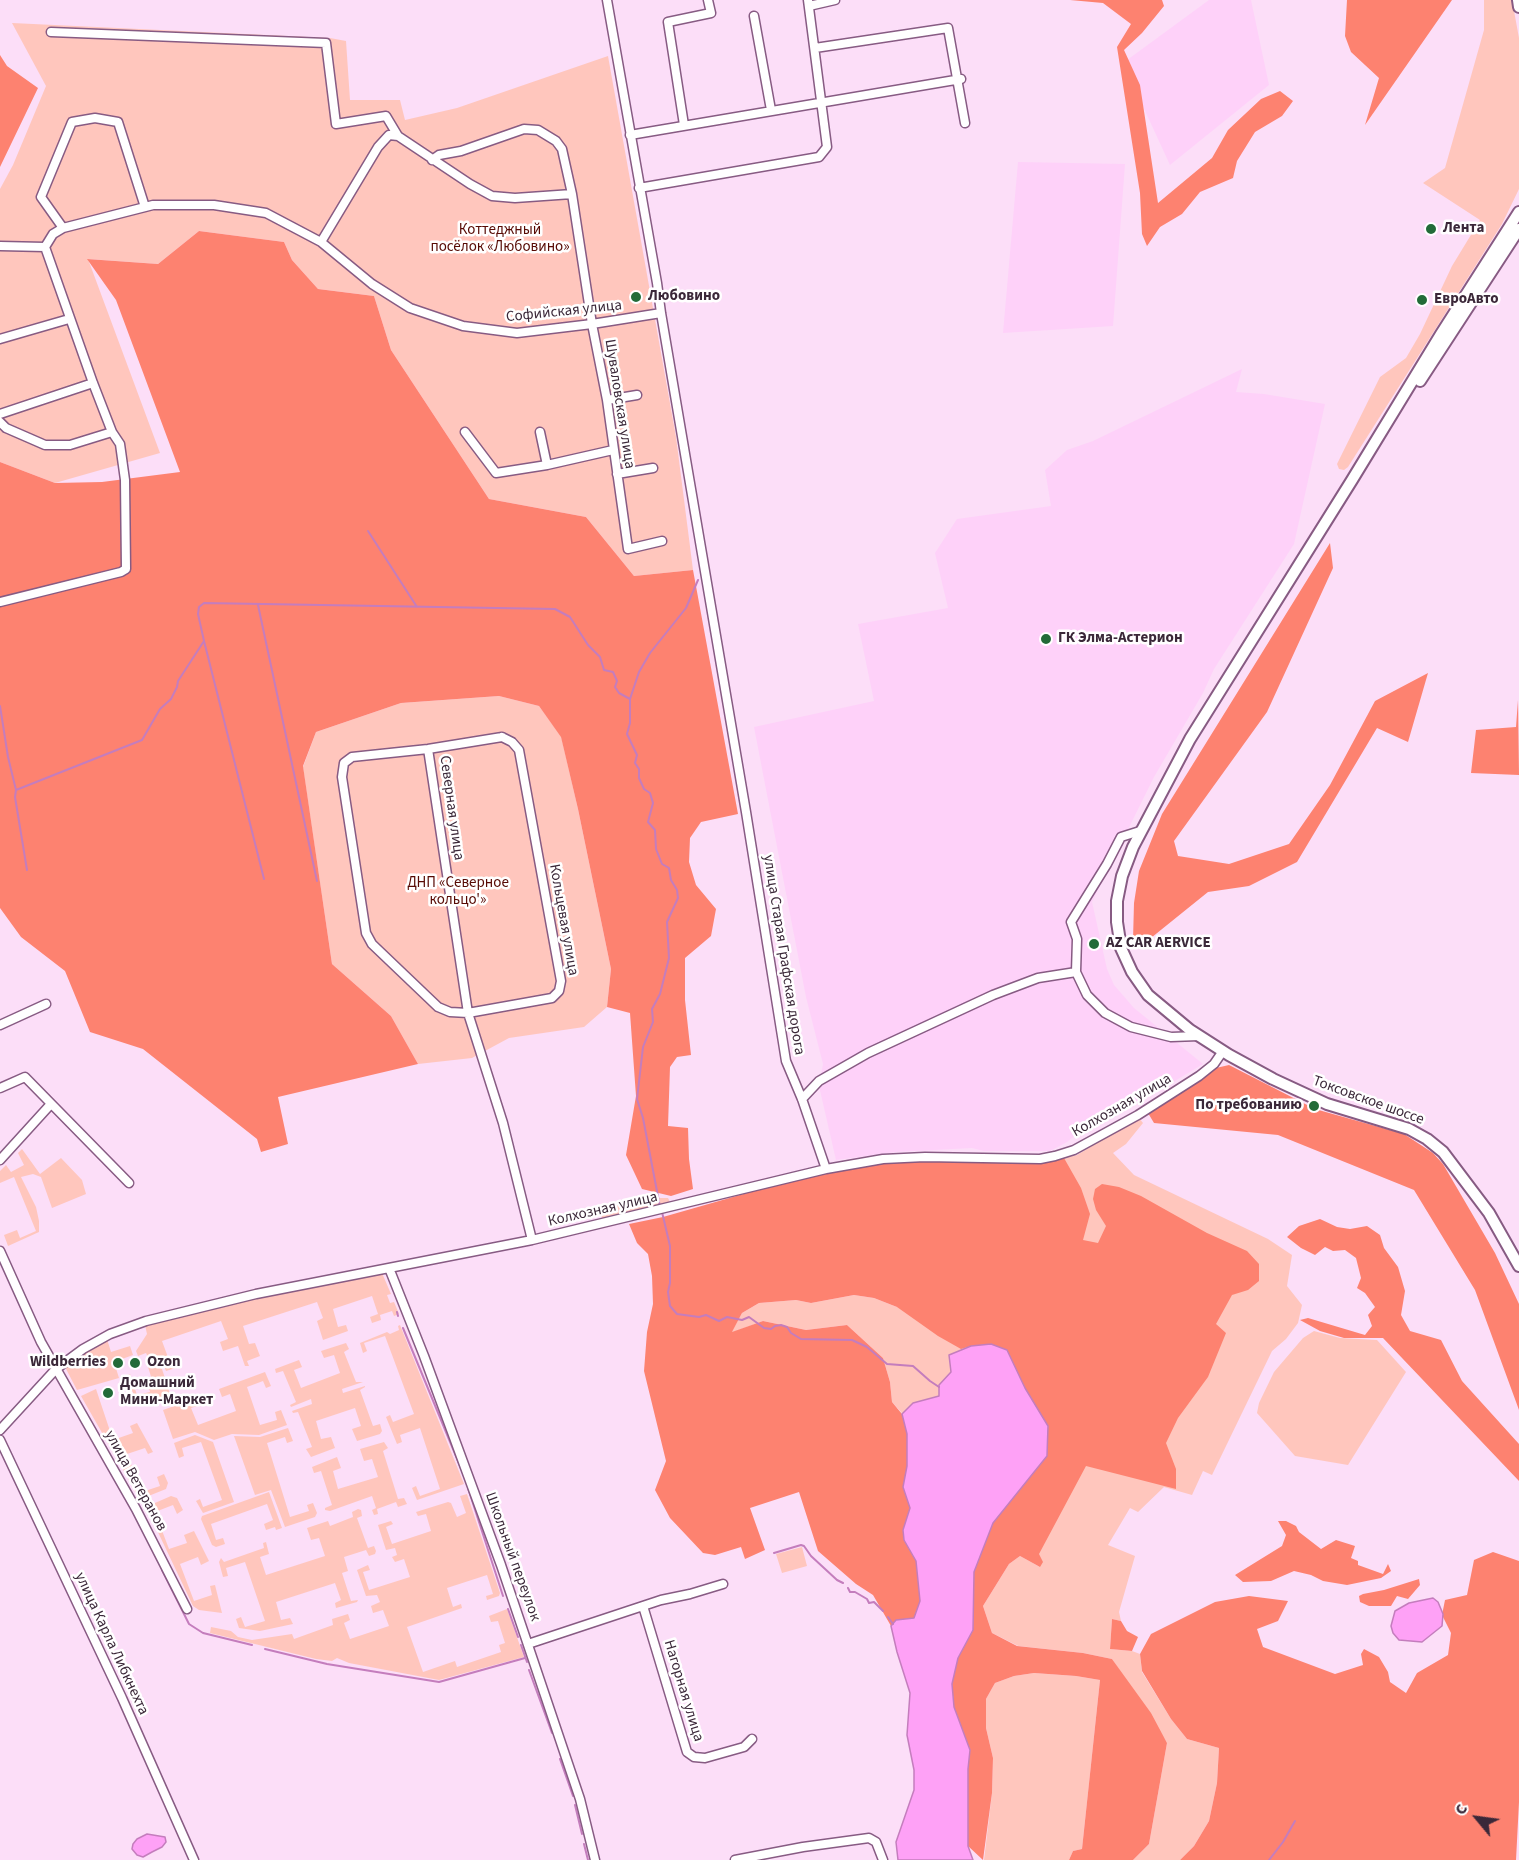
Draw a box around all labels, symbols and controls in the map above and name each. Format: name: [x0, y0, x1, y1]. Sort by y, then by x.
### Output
place label: Лента: [1443, 220, 1484, 238]
park label: Коттеджный посёлок «Любовино»: [430, 222, 570, 257]
marker: Лента: [1424, 222, 1438, 236]
place label: Любовино: [648, 288, 720, 306]
marker: Любовино: [629, 290, 643, 304]
place label: ЕвроАвто: [1434, 291, 1499, 309]
marker: ЕвроАвто: [1415, 293, 1429, 307]
street label: Софийская улица: [505, 297, 623, 327]
street label: Шуваловская улица: [600, 338, 638, 470]
place label: ГК Элма-Астерион: [1058, 630, 1183, 648]
marker: ГК Элма-Астерион: [1039, 632, 1053, 646]
street label: Северная улица: [435, 755, 467, 861]
street label: улица Старая Графская дорога: [758, 854, 808, 1056]
street label: Кольцевая улица: [544, 863, 582, 977]
park label: ДНП «Северное кольцо'»: [407, 875, 509, 910]
place label: AZ CAR AERVICE: [1106, 935, 1211, 953]
marker: AZ CAR AERVICE: [1087, 937, 1101, 951]
street label: Колхозная улица: [1069, 1070, 1175, 1142]
street label: Токсовское шоссе: [1310, 1073, 1426, 1129]
place label: По требованию: [1195, 1097, 1302, 1115]
marker: По требованию: [1307, 1099, 1321, 1113]
street label: Колхозная улица: [546, 1189, 660, 1231]
place label: Wildberries: [30, 1354, 106, 1372]
place label: Ozon: [147, 1354, 181, 1372]
marker: Wildberries: [111, 1356, 125, 1370]
marker: Ozon: [128, 1356, 142, 1370]
place label: Домашний Мини-Маркет: [120, 1375, 213, 1410]
marker: Домашний Мини-Маркет: [101, 1386, 115, 1400]
street label: улица Ветеранов: [100, 1427, 170, 1535]
street label: Школьный переулок: [480, 1490, 544, 1624]
street label: улица Карла Либкнехта: [70, 1570, 152, 1718]
street label: Нагорная улица: [659, 1638, 707, 1744]
north arrow: [1447, 1788, 1507, 1848]
text: С: [1449, 1800, 1473, 1819]

